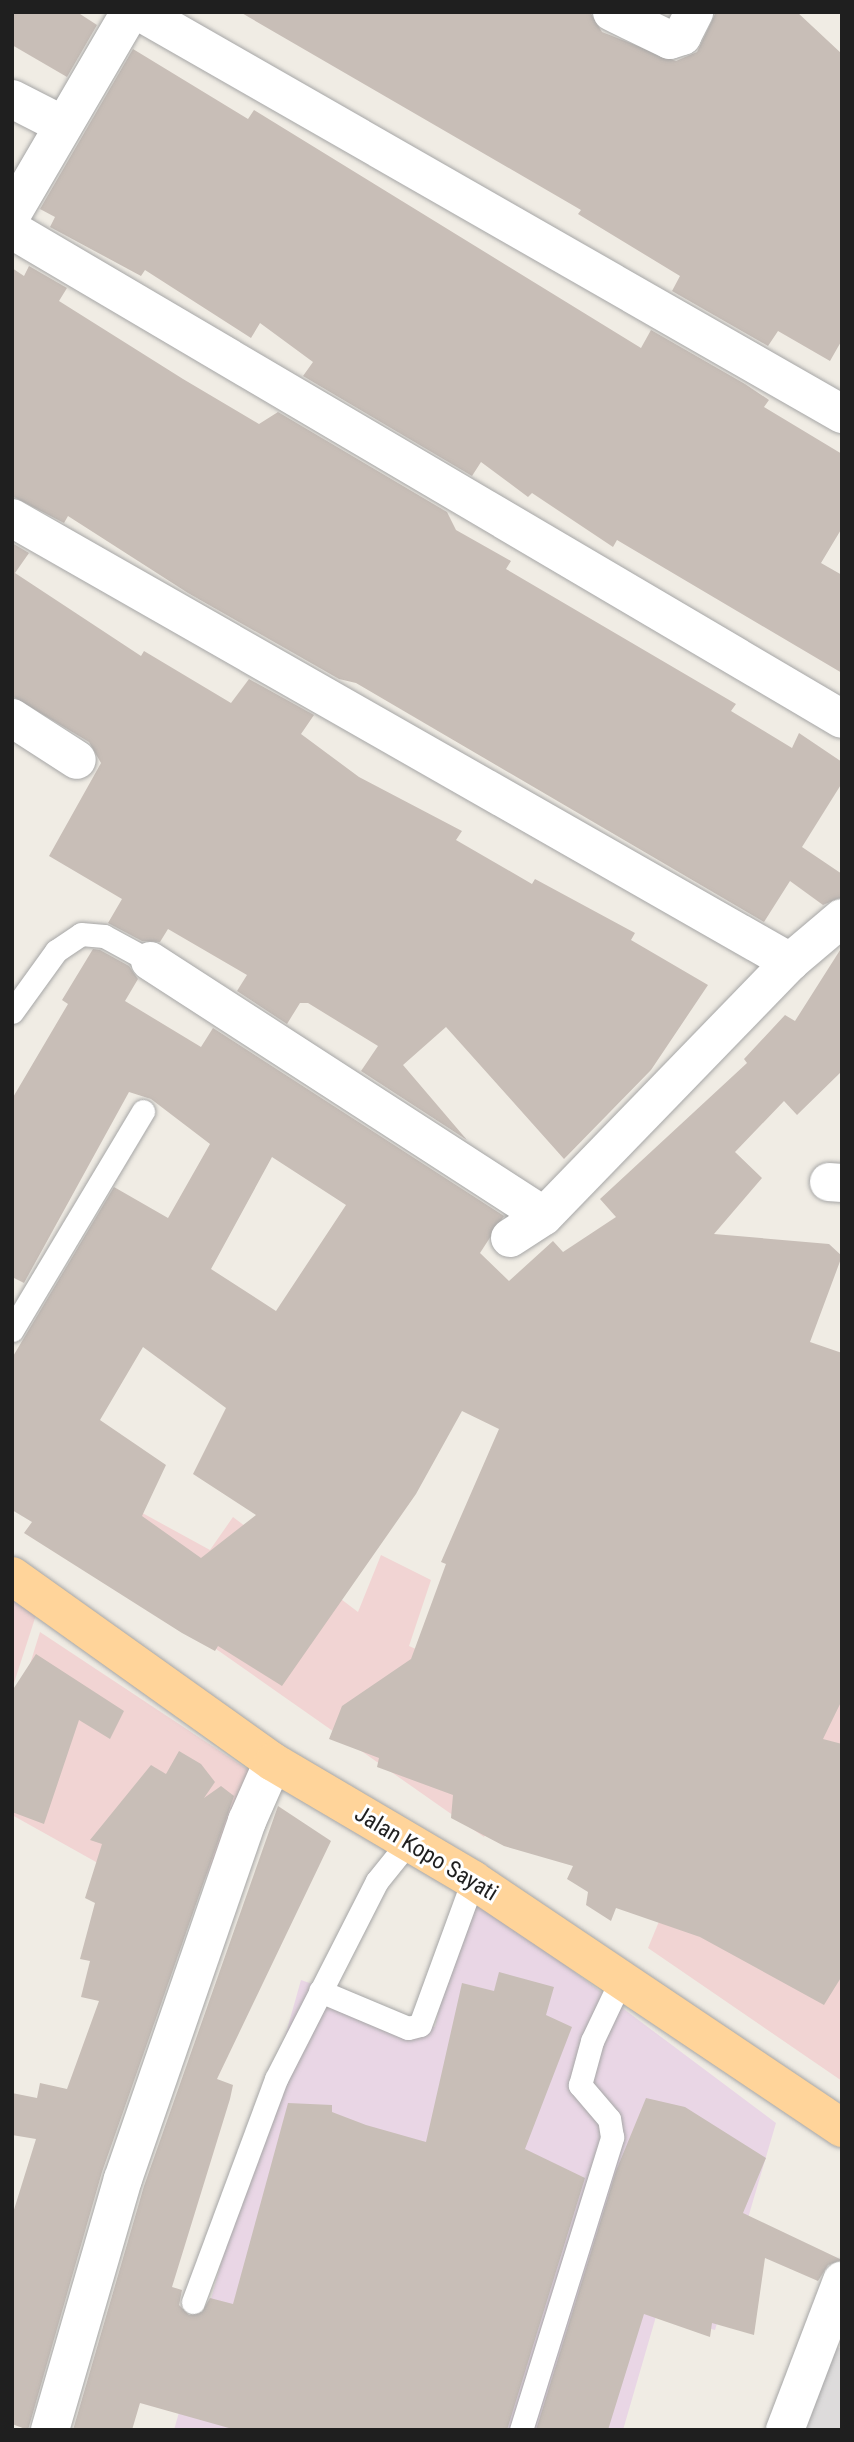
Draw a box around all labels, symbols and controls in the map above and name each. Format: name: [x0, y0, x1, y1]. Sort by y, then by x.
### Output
street label: Jalan Kopo Sayati: [349, 1800, 503, 1908]

